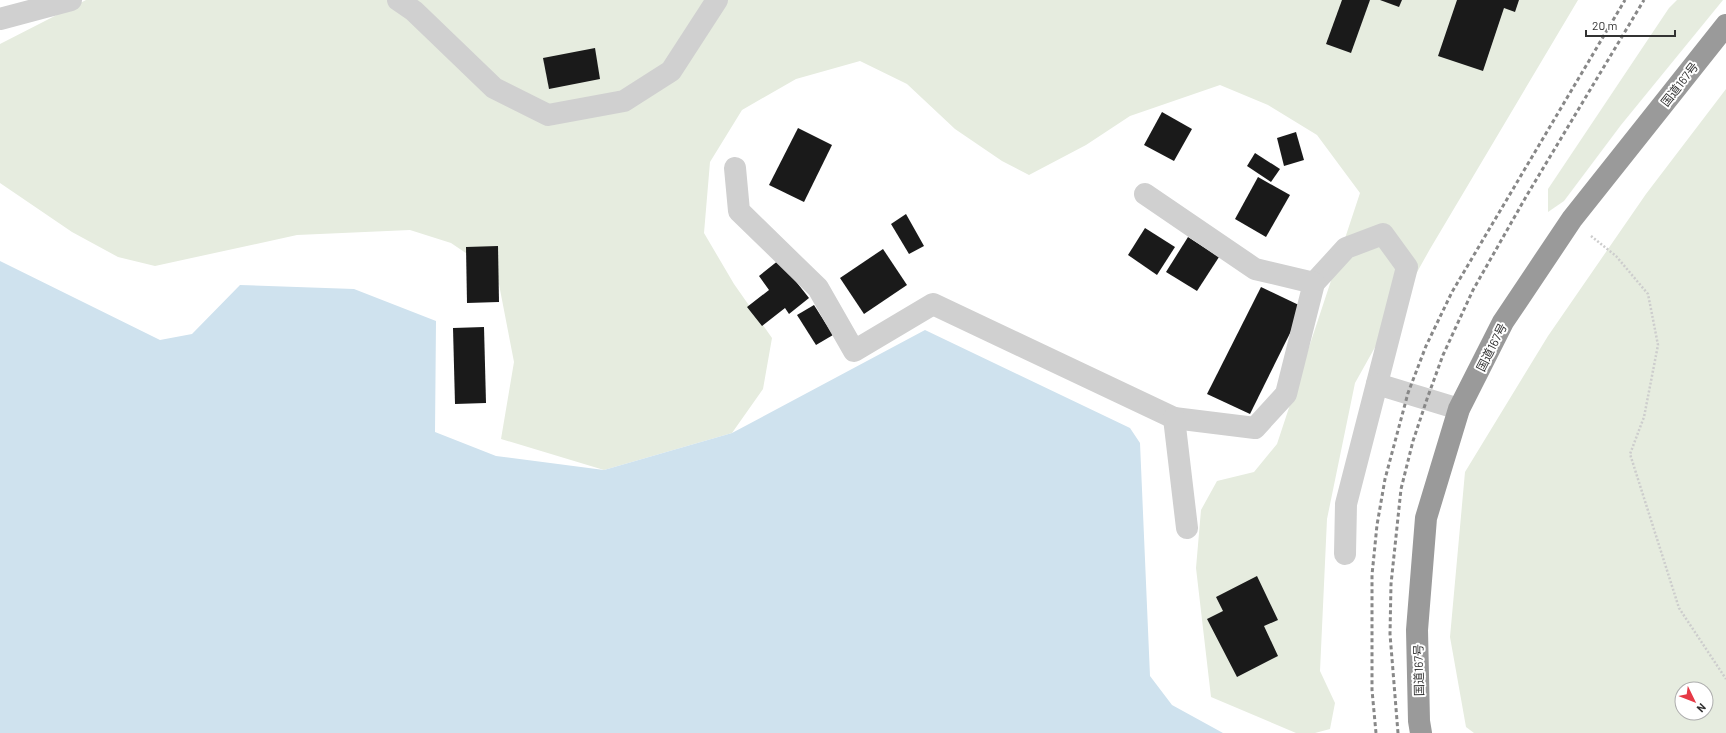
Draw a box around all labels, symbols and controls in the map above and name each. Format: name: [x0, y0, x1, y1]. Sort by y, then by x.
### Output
scale bar: [1586, 12, 1675, 38]
text: 20 m: [1592, 18, 1618, 32]
street label: 国道167号: [1657, 59, 1701, 109]
street label: 国道167号: [1473, 321, 1509, 373]
street label: 国道167号: [1411, 644, 1425, 696]
north arrow: [1674, 681, 1714, 721]
text: N: [1694, 701, 1709, 715]

